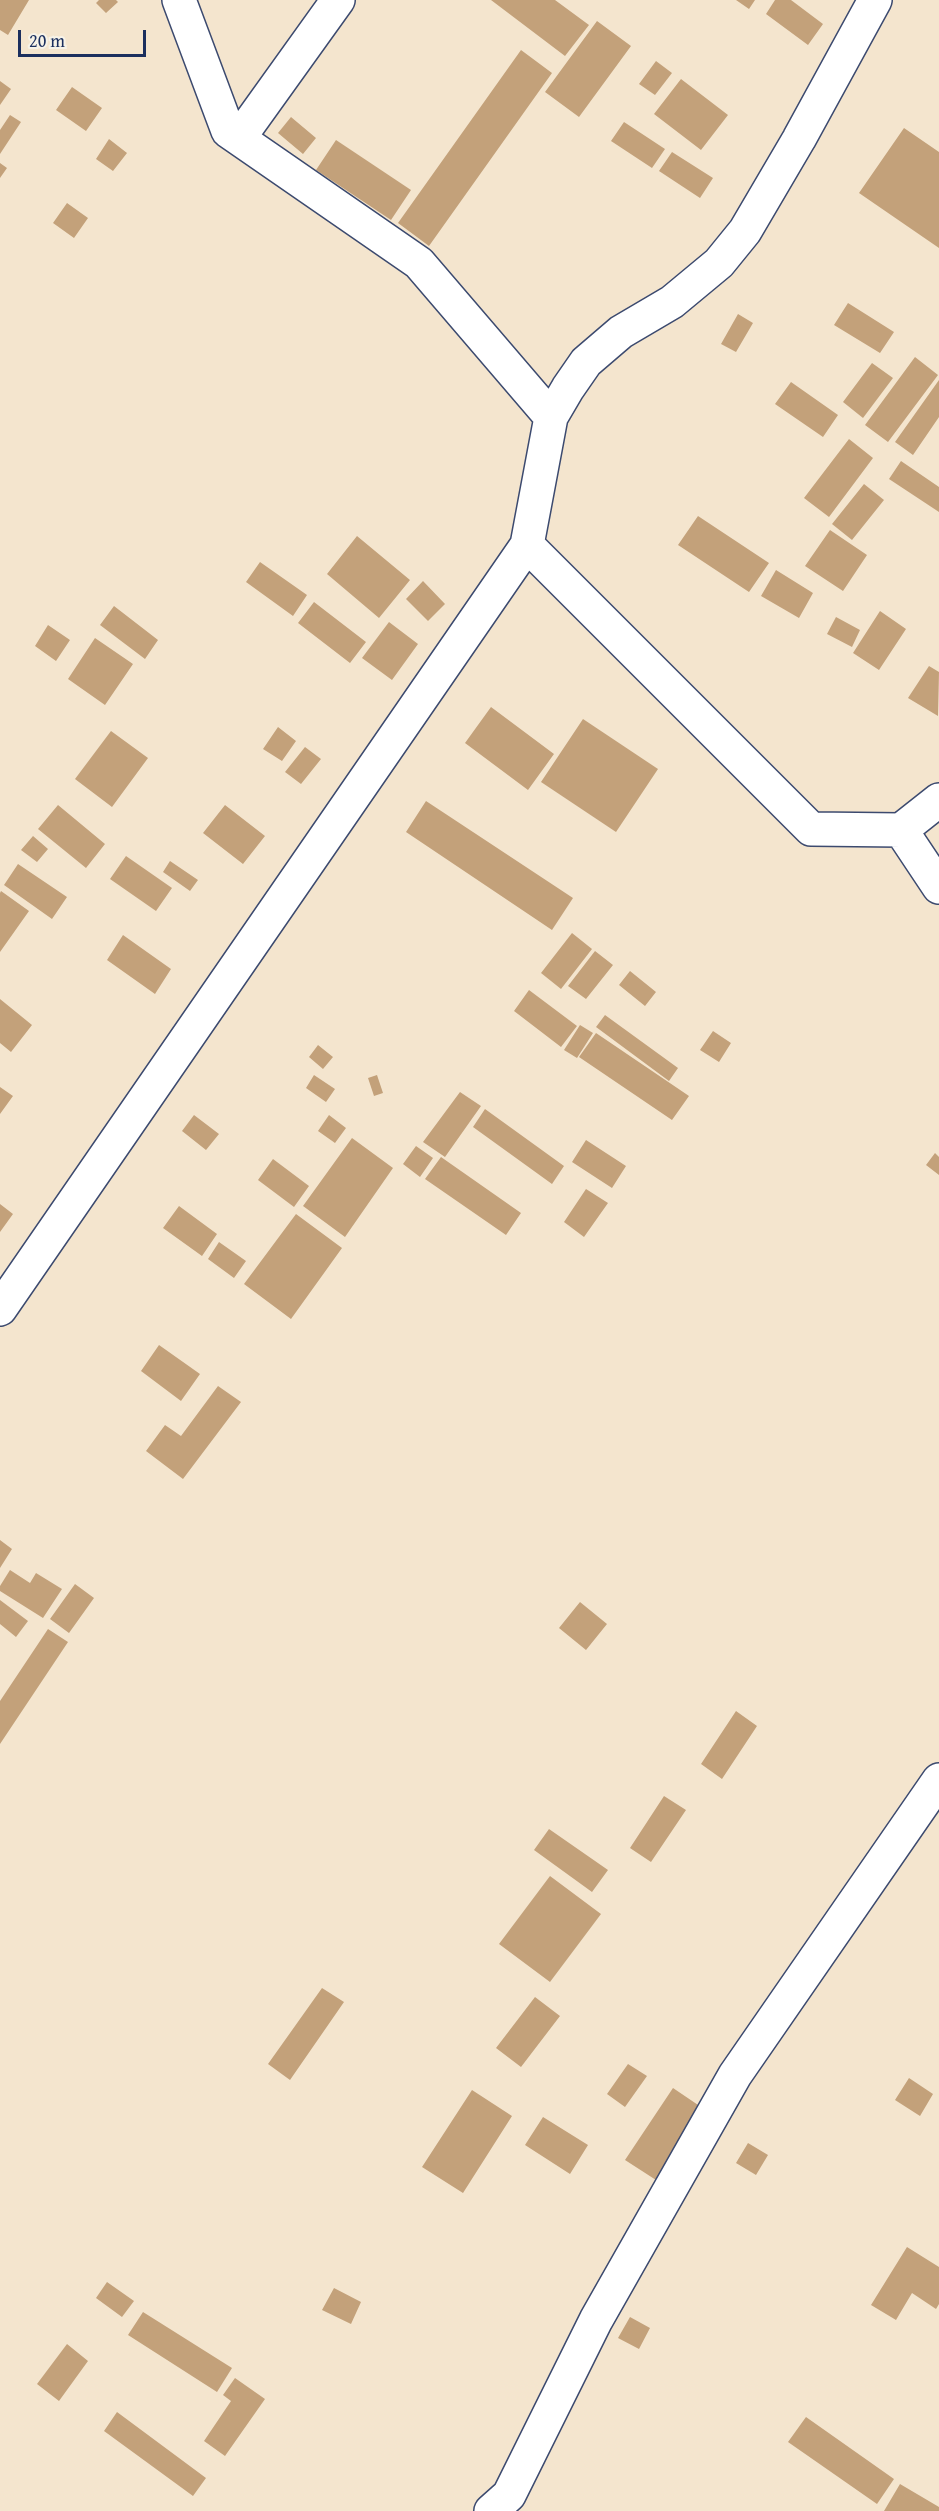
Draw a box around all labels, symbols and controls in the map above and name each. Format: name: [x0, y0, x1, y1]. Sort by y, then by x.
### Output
scale bar: [21, 18, 148, 56]
text: 20 m: [29, 27, 65, 54]

